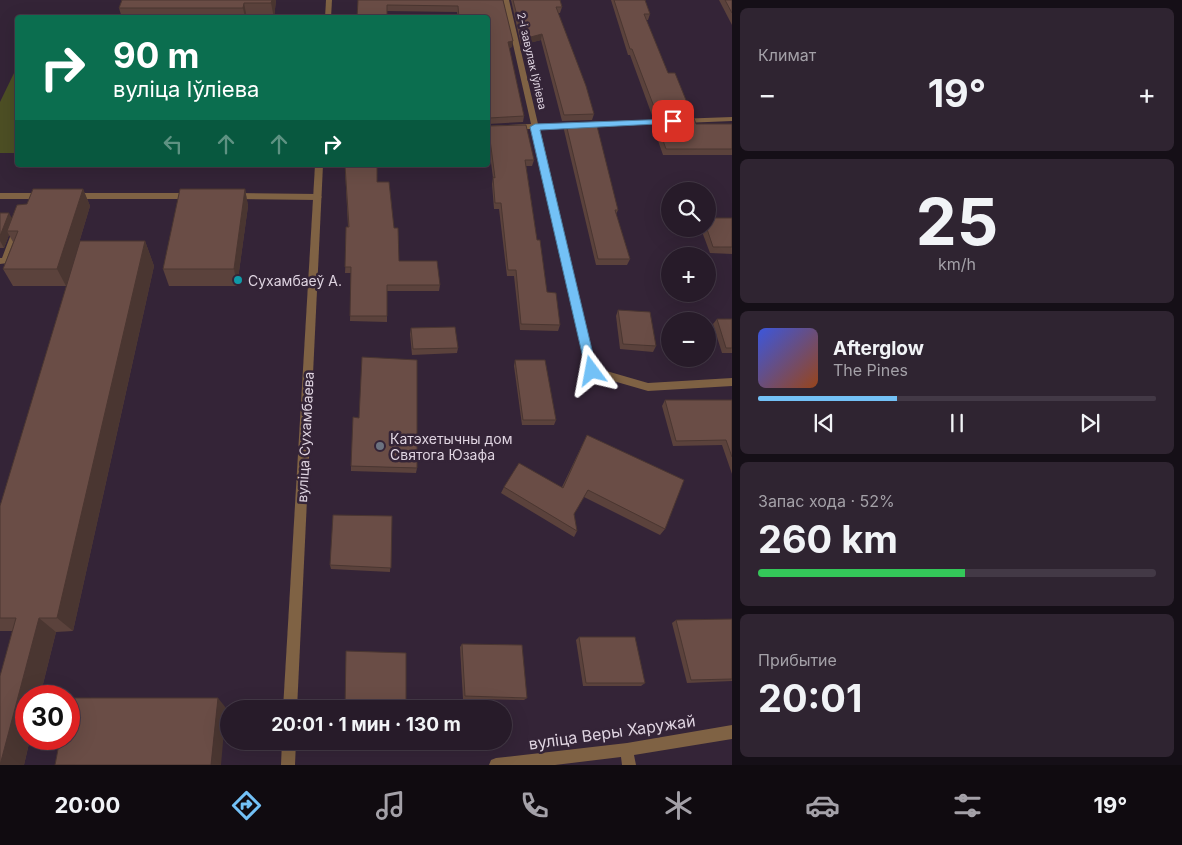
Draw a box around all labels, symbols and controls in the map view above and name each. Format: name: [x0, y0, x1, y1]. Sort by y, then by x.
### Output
street label: 2-і завулак Іўліева: [514, 11, 550, 111]
text: 90 m: [113, 34, 200, 76]
icon: right: [30, 35, 95, 100]
text: Климат: [758, 45, 816, 65]
text: 19°: [928, 70, 986, 116]
text: вуліца Іўліева: [113, 76, 259, 102]
text: −: [758, 77, 777, 111]
text: +: [1137, 77, 1156, 111]
pin: [652, 100, 694, 142]
icon: arrive: [659, 107, 687, 135]
icon: left: [159, 130, 187, 158]
icon: ahead: [212, 130, 240, 158]
icon: ahead: [265, 130, 293, 158]
icon: right: [318, 130, 346, 158]
map controls: [661, 182, 716, 367]
button: search: [661, 182, 716, 237]
text: 25: [916, 182, 998, 261]
button: +: [661, 247, 716, 302]
text: km/h: [938, 254, 976, 274]
place label: Сухамбаеў А.: [248, 272, 342, 289]
marker: Сухамбаеў А.: [232, 274, 244, 286]
button: −: [661, 312, 716, 367]
text: Afterglow: [833, 337, 924, 360]
position arrow: [565, 344, 617, 396]
text: The Pines: [833, 360, 908, 380]
street label: вуліца Сухамбаева: [293, 371, 317, 503]
icon: previous: [810, 409, 838, 437]
icon: pause: [943, 409, 971, 437]
icon: next: [1076, 409, 1104, 437]
place label: Катэхетычны дом Святога Юзафа: [390, 430, 513, 463]
marker: Катэхетычны дом Святога Юзафа: [374, 440, 386, 452]
text: Запас хода · 52%: [758, 491, 895, 511]
text: 260 km: [758, 516, 898, 562]
text: Прибытие: [758, 650, 837, 670]
text: 20:01: [758, 675, 862, 721]
speed limit sign: 30: [15, 685, 80, 750]
street label: вуліца Веры Харужай: [527, 710, 697, 754]
text: 20:01 · 1 мин · 130 m: [271, 713, 461, 736]
icon: directions: [229, 788, 264, 823]
icon: music: [373, 788, 408, 823]
icon: phone: [517, 788, 552, 823]
icon: climate: [661, 788, 696, 823]
icon: car: [805, 788, 840, 823]
icon: filters: [950, 788, 985, 823]
text: 20:00: [55, 792, 120, 818]
text: 19°: [1094, 792, 1127, 818]

